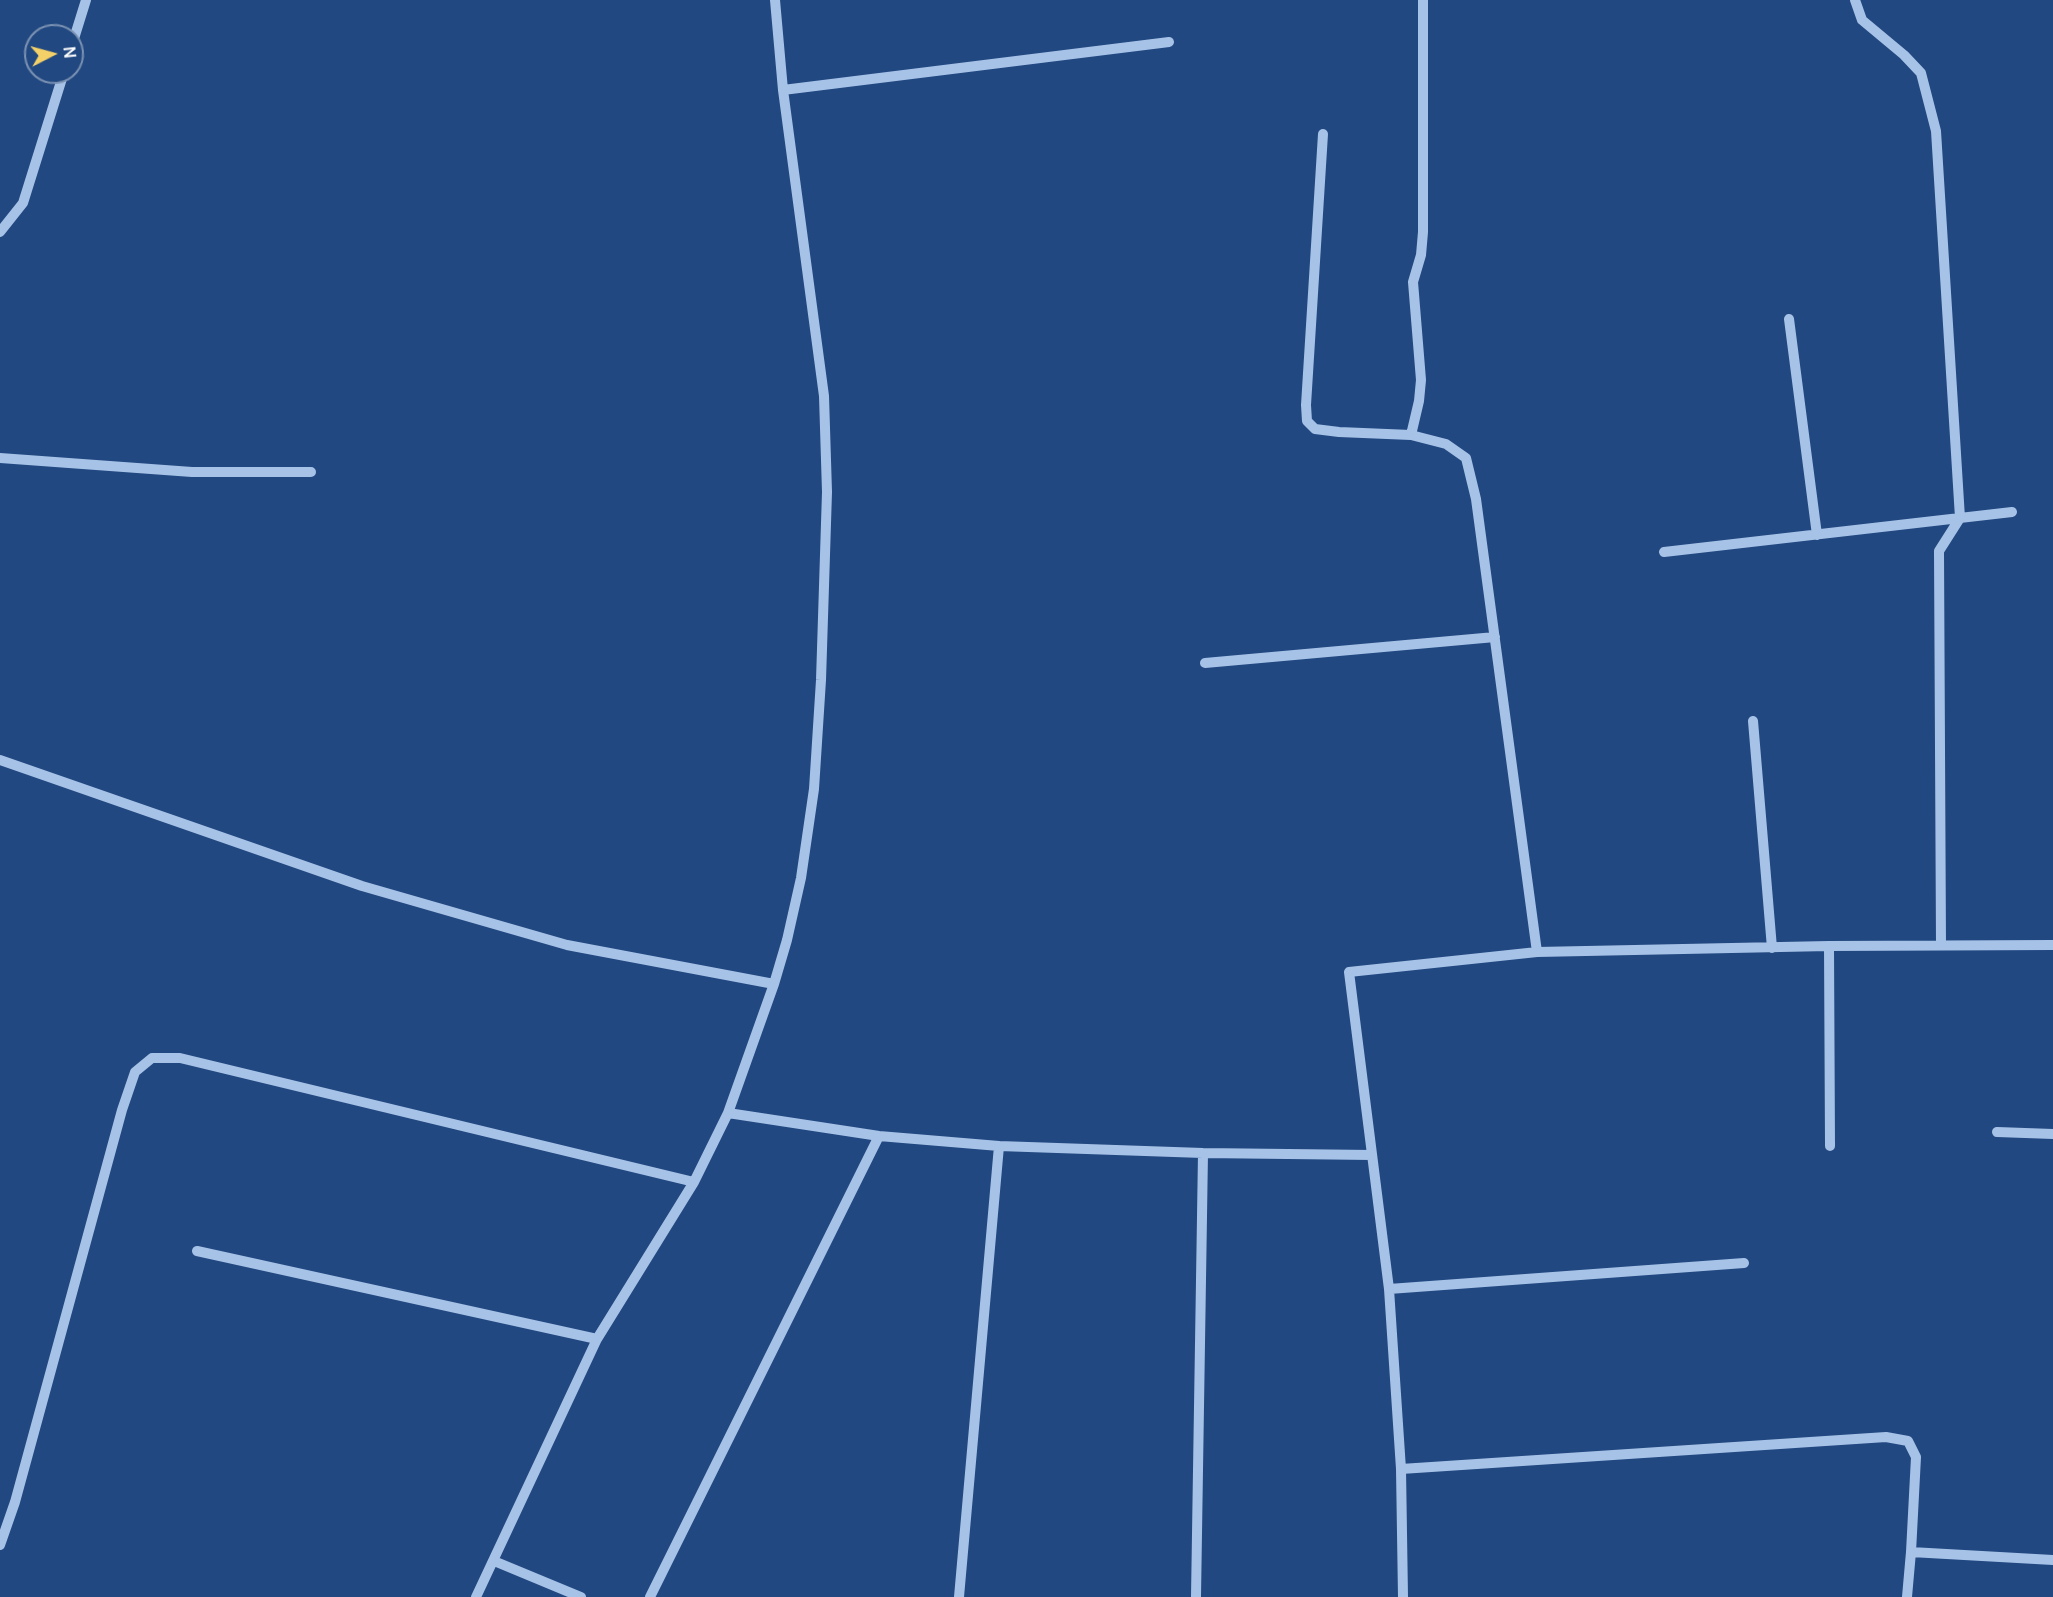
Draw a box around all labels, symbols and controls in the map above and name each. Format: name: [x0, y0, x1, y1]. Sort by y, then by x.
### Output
north arrow: [24, 24, 84, 84]
text: N: [58, 45, 81, 59]

